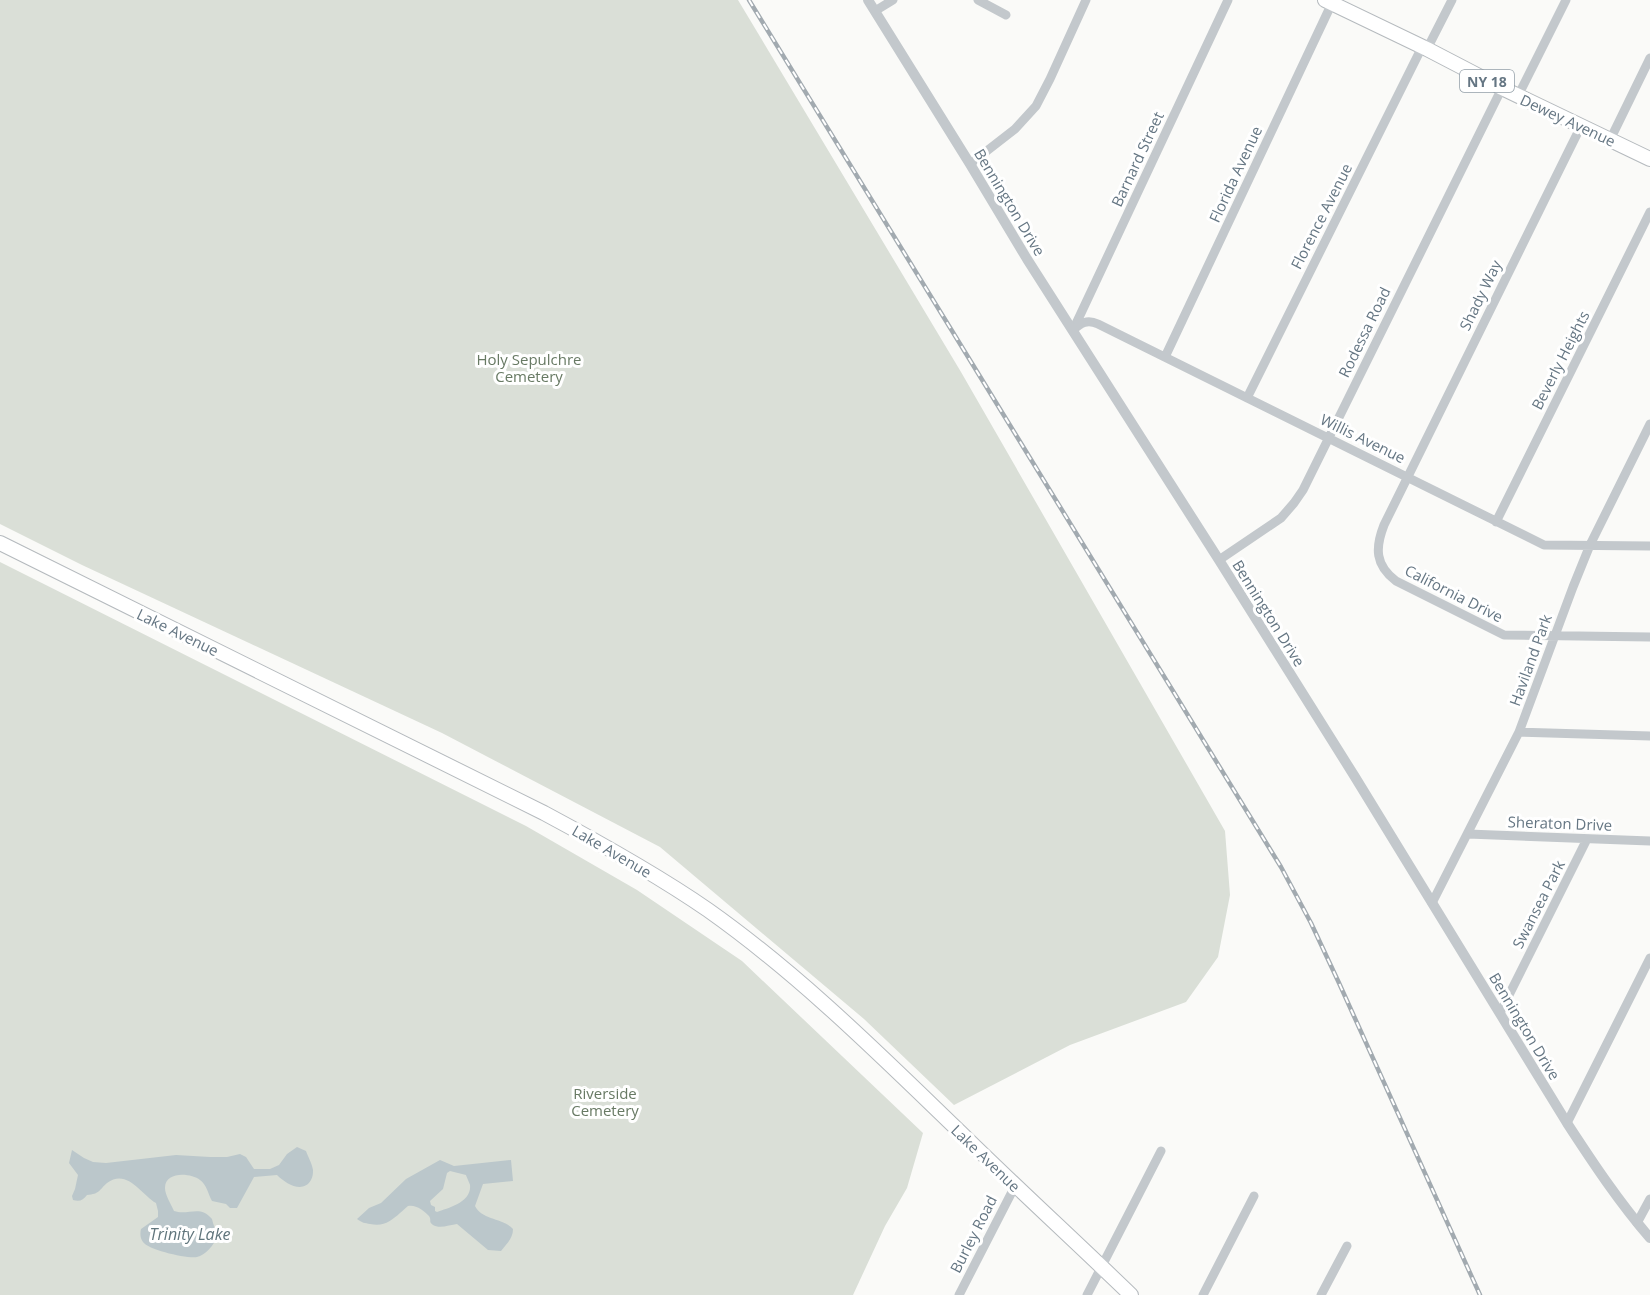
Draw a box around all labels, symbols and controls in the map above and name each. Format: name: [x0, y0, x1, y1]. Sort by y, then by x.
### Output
road number: NY 18: [1460, 70, 1514, 92]
street label: Dewey Avenue: [1517, 89, 1619, 151]
street label: Barnard Street: [1106, 108, 1168, 210]
street label: Florida Avenue: [1204, 123, 1266, 225]
street label: Bennington Drive: [970, 145, 1050, 259]
street label: Florence Avenue: [1286, 160, 1356, 272]
street label: Shady Way: [1454, 256, 1506, 334]
street label: Rodessa Road: [1333, 283, 1395, 381]
street label: Beverly Heights: [1526, 307, 1594, 413]
park label: Holy Sepulchre Cemetery: [476, 349, 582, 386]
street label: Willis Avenue: [1317, 409, 1409, 467]
street label: Bennington Drive: [1228, 556, 1310, 670]
street label: California Drive: [1402, 560, 1506, 626]
street label: Lake Avenue: [134, 604, 222, 660]
street label: Haviland Park: [1504, 611, 1556, 709]
street label: Sheraton Drive: [1507, 811, 1613, 835]
street label: Lake Avenue: [569, 820, 655, 882]
street label: Swansea Park: [1507, 856, 1569, 952]
street label: Bennington Drive: [1485, 969, 1565, 1083]
park label: Riverside Cemetery: [571, 1083, 639, 1120]
street label: Lake Avenue: [947, 1120, 1025, 1196]
street label: Burley Road: [945, 1192, 1001, 1276]
water label: Trinity Lake: [150, 1223, 230, 1245]

